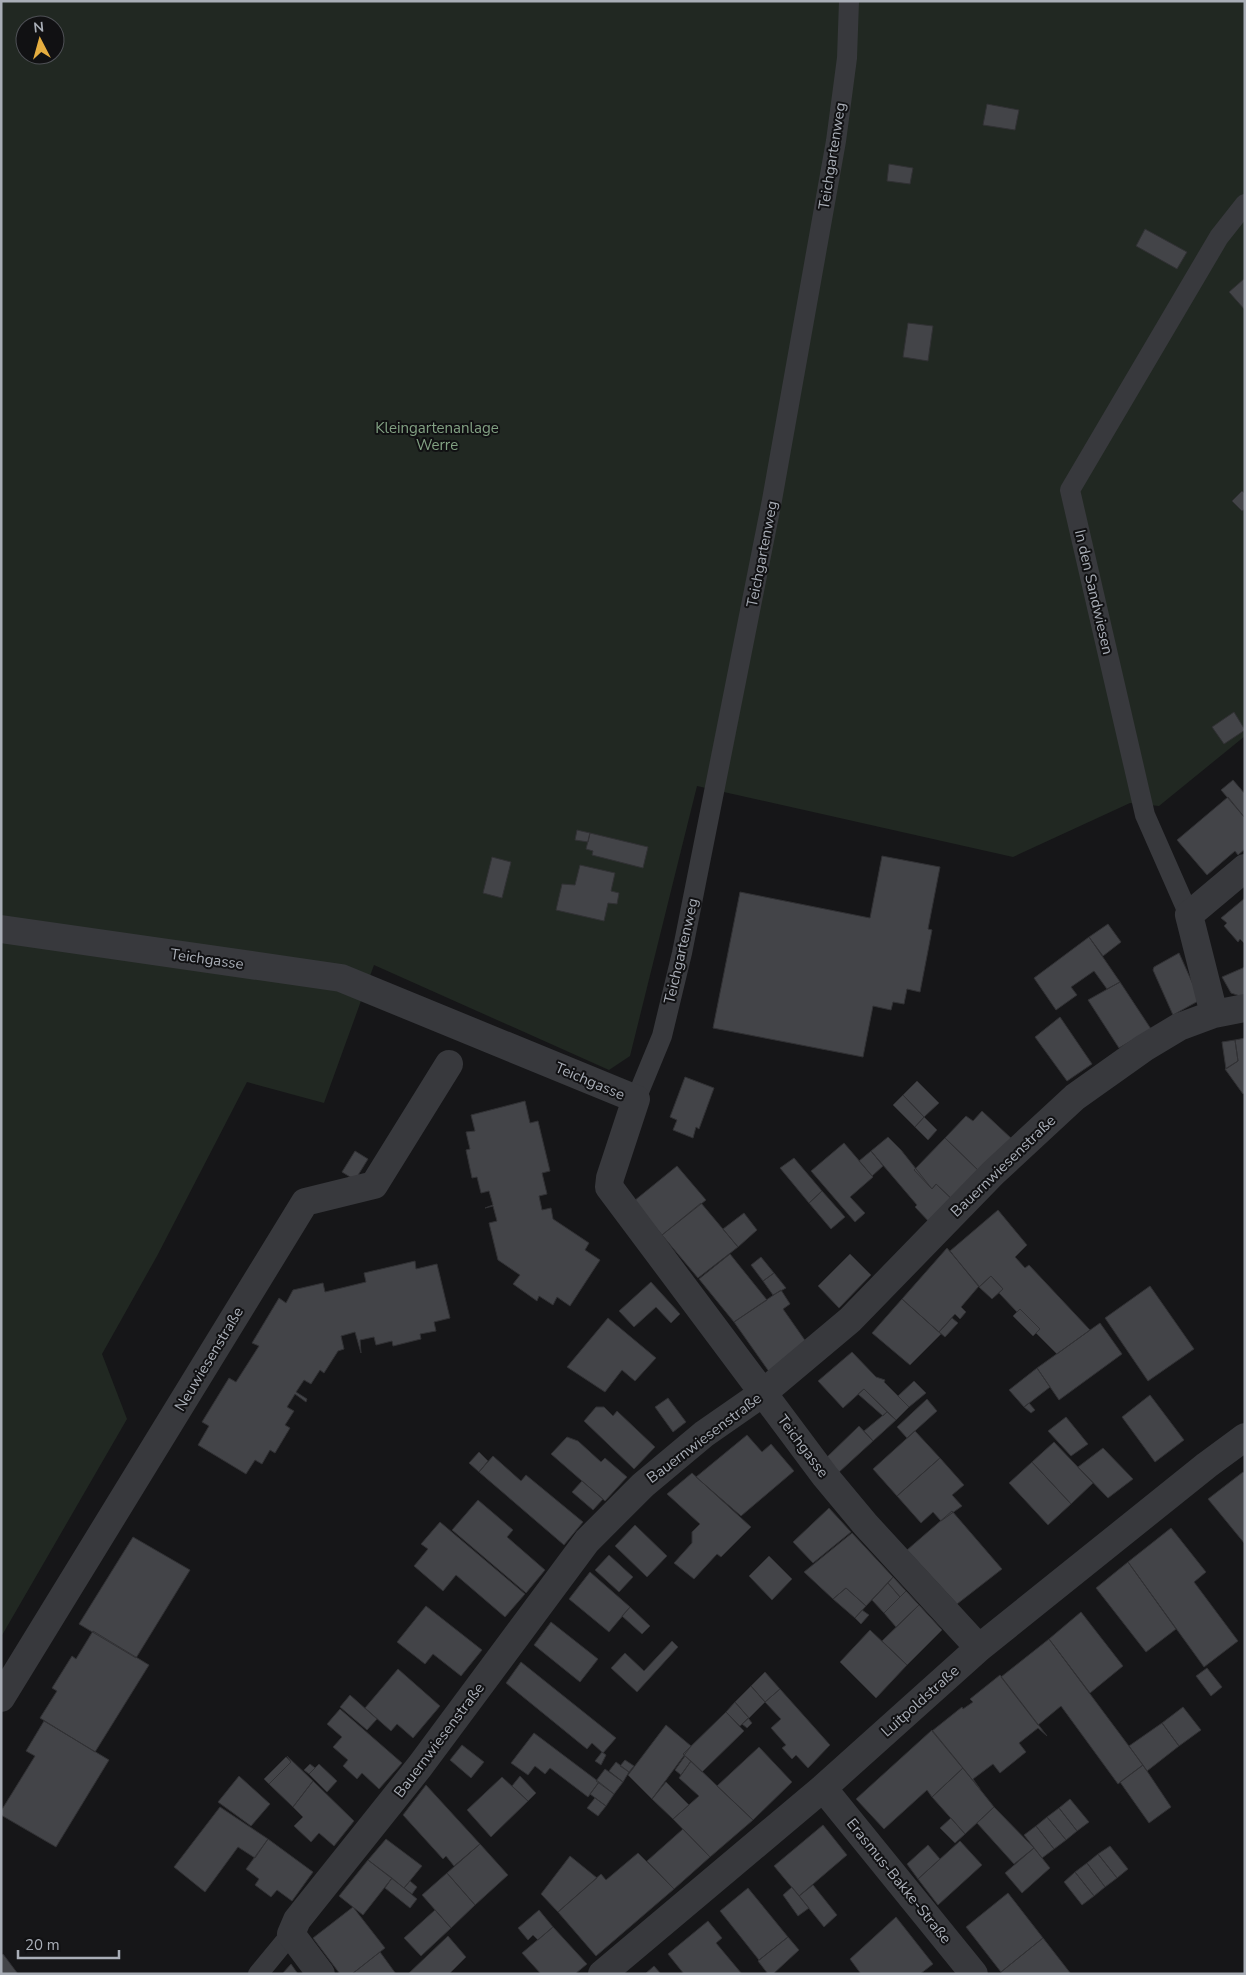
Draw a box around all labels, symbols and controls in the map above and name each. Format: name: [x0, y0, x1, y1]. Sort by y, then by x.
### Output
north arrow: [15, 15, 65, 65]
text: N: [32, 18, 45, 38]
street label: Teichgartenweg: [814, 101, 850, 211]
park label: Kleingartenanlage Werre: [375, 418, 499, 455]
street label: Teichgartenweg: [742, 499, 782, 609]
street label: In den Sandwiesen: [1070, 528, 1118, 656]
street label: Teichgartenweg: [659, 896, 703, 1006]
street label: Teichgasse: [169, 944, 245, 974]
street label: Teichgasse: [552, 1057, 628, 1105]
street label: Bauernwiesenstraße: [946, 1111, 1060, 1221]
street label: Neuwiesenstraße: [170, 1303, 248, 1415]
street label: Bauernwiesenstraße: [643, 1388, 766, 1488]
street label: Teichgasse: [773, 1410, 833, 1482]
street label: Luitpoldstraße: [877, 1661, 963, 1741]
street label: Bauernwiesenstraße: [389, 1678, 489, 1801]
street label: Erasmus-Bakke-Straße: [842, 1814, 956, 1948]
scale bar: [18, 1928, 119, 1960]
text: 20 m: [25, 1935, 60, 1955]

